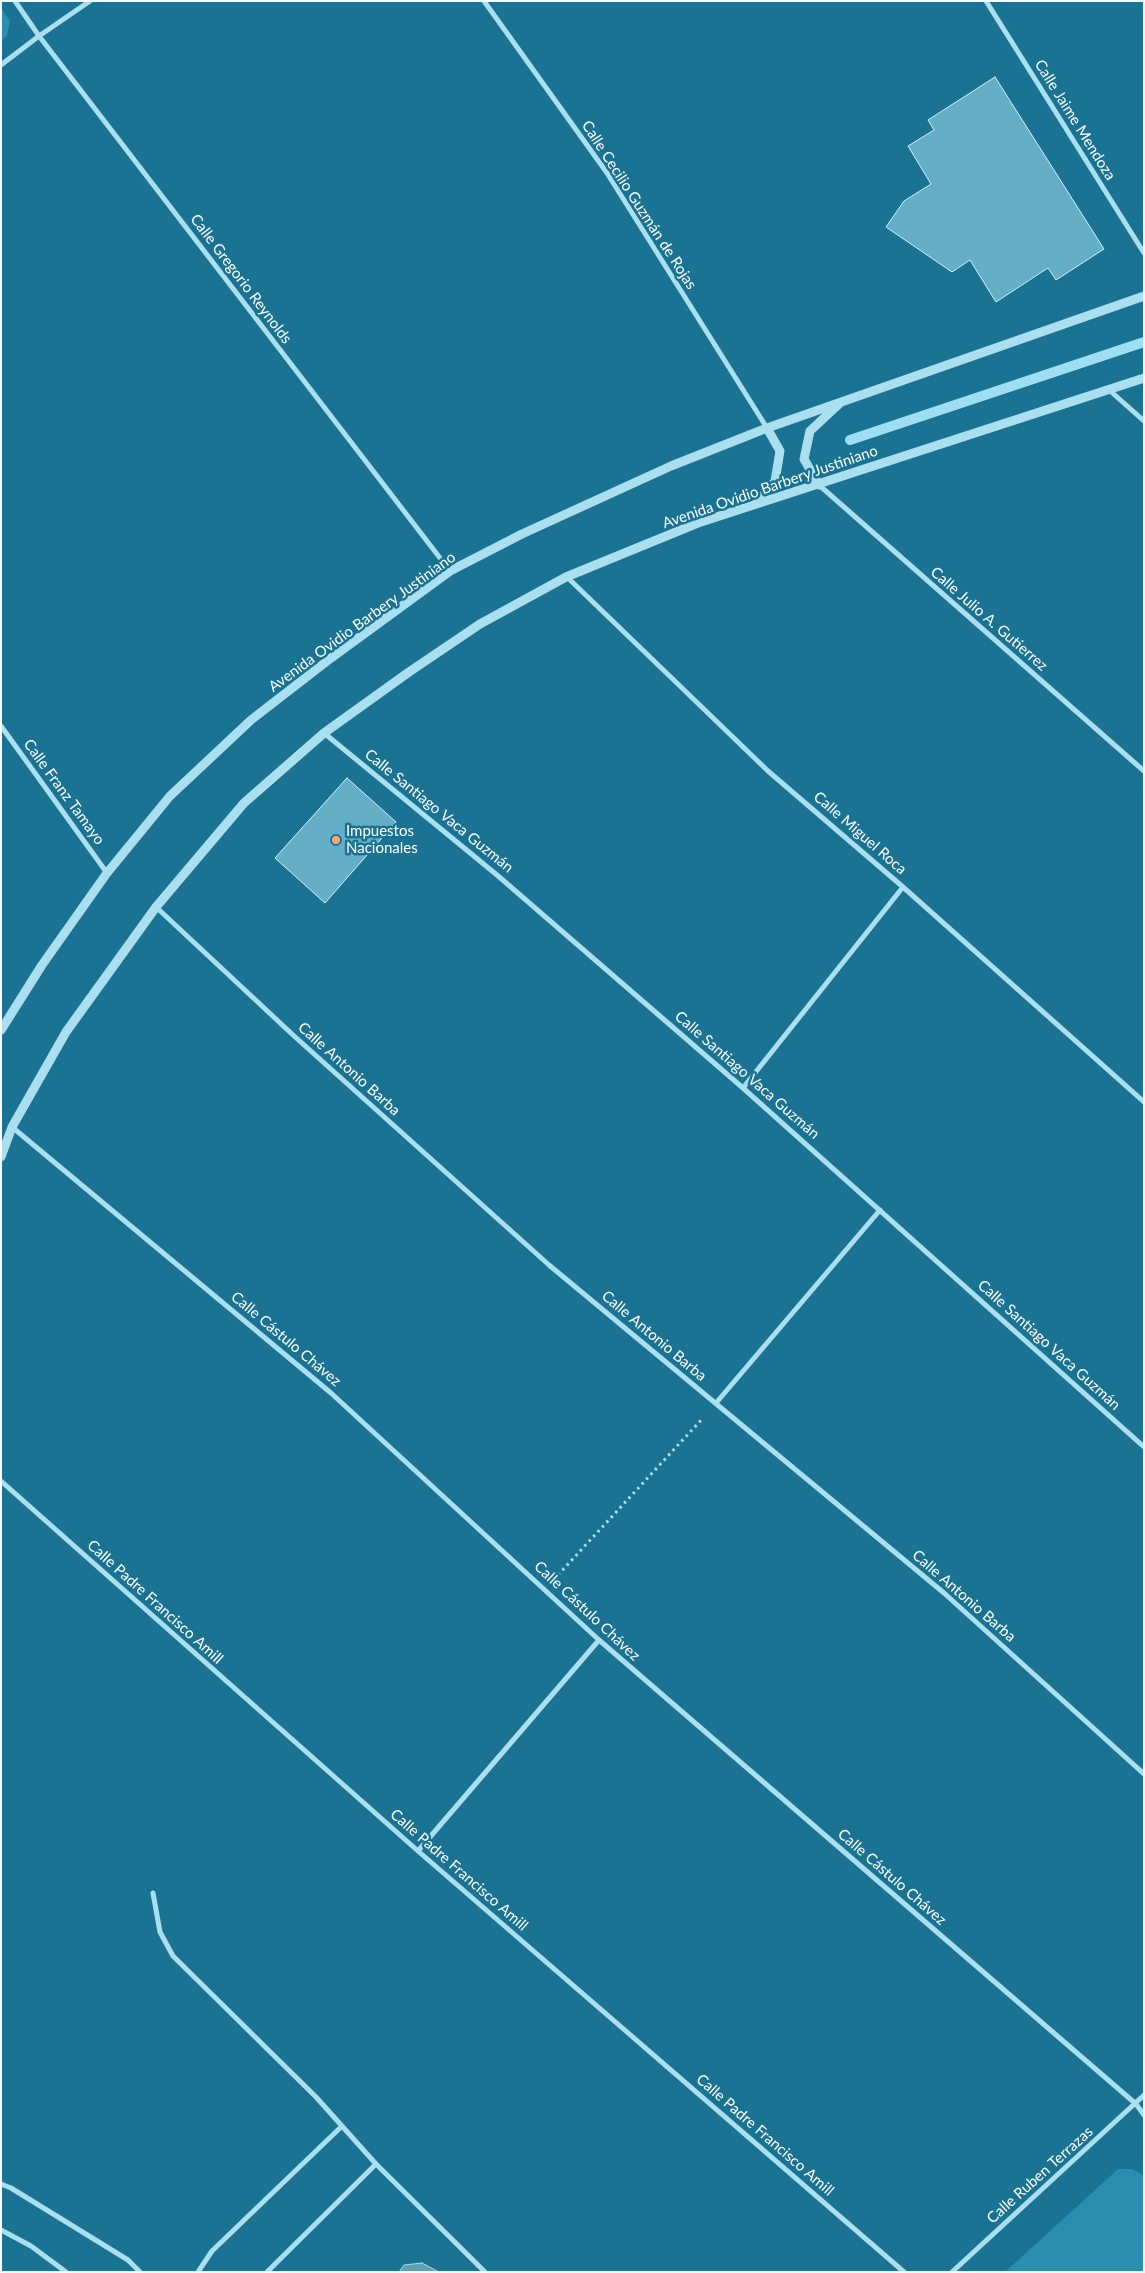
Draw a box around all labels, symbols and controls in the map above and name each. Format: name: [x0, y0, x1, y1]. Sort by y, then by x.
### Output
street label: Calle Jaime Mendoza: [1031, 57, 1119, 183]
street label: Calle Cecilio Guzmán de Rojas: [578, 117, 700, 293]
street label: Calle Gregorio Reynolds: [186, 211, 296, 347]
street label: Avenida Ovidio Barbery Justiniano: [660, 442, 880, 532]
street label: Avenida Ovidio Barbery Justiniano: [265, 548, 459, 696]
street label: Calle Julio A. Gutierrez: [927, 563, 1051, 675]
street label: Calle Franz Tamayo: [20, 736, 108, 848]
street label: Calle Santiago Vaca Guzmán: [361, 746, 517, 876]
street label: Calle Miguel Roca: [810, 788, 910, 878]
place label: Impuestos Nacionales: [346, 822, 418, 857]
marker: Impuestos Nacionales: [330, 834, 342, 846]
street label: Calle Santiago Vaca Guzmán: [671, 1007, 823, 1143]
street label: Calle Antonio Barba: [294, 1018, 404, 1120]
street label: Calle Santiago Vaca Guzmán: [974, 1276, 1124, 1414]
street label: Calle Antonio Barba: [598, 1287, 710, 1385]
street label: Calle Cástulo Chávez: [227, 1288, 345, 1390]
street label: Calle Padre Francisco Amill: [83, 1536, 227, 1668]
street label: Calle Antonio Barba: [909, 1546, 1019, 1646]
street label: Calle Cástulo Chávez: [530, 1557, 644, 1665]
street label: Calle Padre Francisco Amill: [386, 1805, 532, 1935]
street label: Calle Cástulo Chávez: [834, 1825, 950, 1929]
street label: Calle Padre Francisco Amill: [692, 2070, 838, 2200]
street label: Calle Ruben Terrazas: [983, 2123, 1097, 2227]

